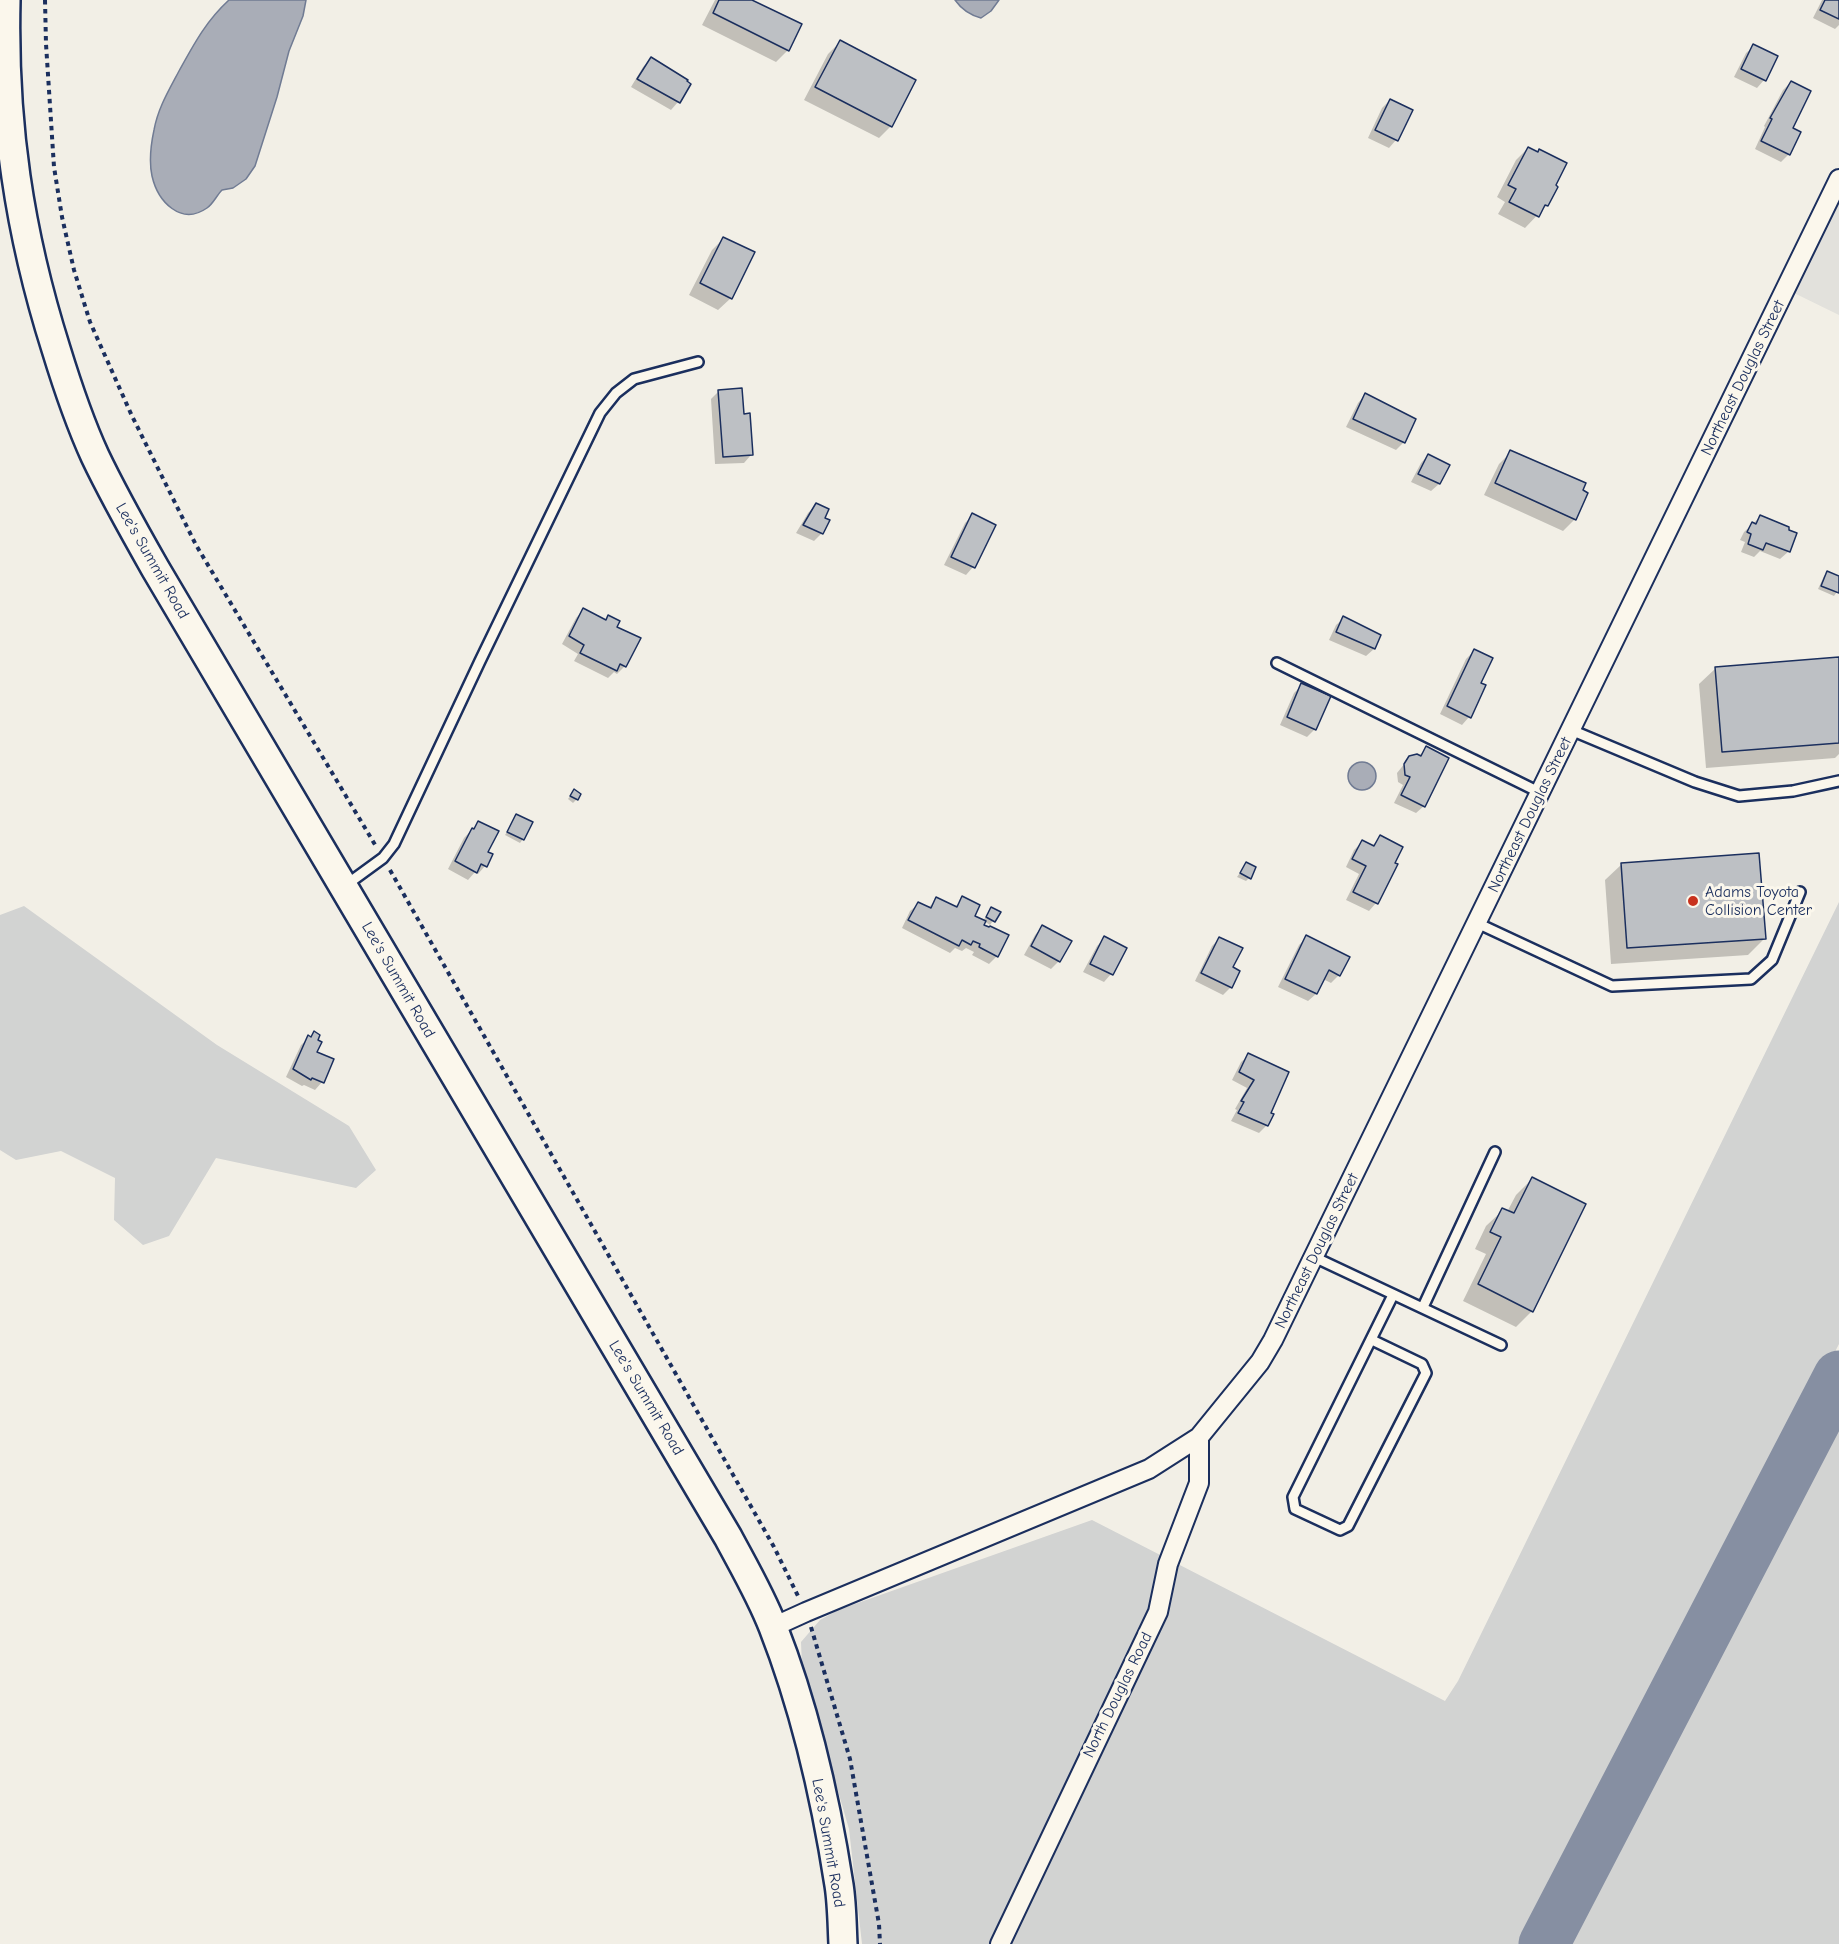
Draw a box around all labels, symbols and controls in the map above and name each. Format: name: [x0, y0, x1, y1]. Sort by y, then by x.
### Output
street label: Northeast Douglas Street: [1697, 297, 1789, 459]
street label: Lee's Summit Road: [111, 500, 193, 622]
street label: Northeast Douglas Street: [1484, 734, 1576, 896]
place label: Adams Toyota Collision Center: [1705, 882, 1812, 920]
marker: Adams Toyota Collision Center: [1686, 894, 1700, 908]
street label: Lee's Summit Road: [357, 919, 439, 1041]
street label: Northeast Douglas Street: [1271, 1170, 1363, 1332]
street label: Lee's Summit Road: [604, 1337, 688, 1459]
street label: North Douglas Road: [1079, 1629, 1157, 1761]
street label: Lee's Summit Road: [807, 1777, 849, 1909]

